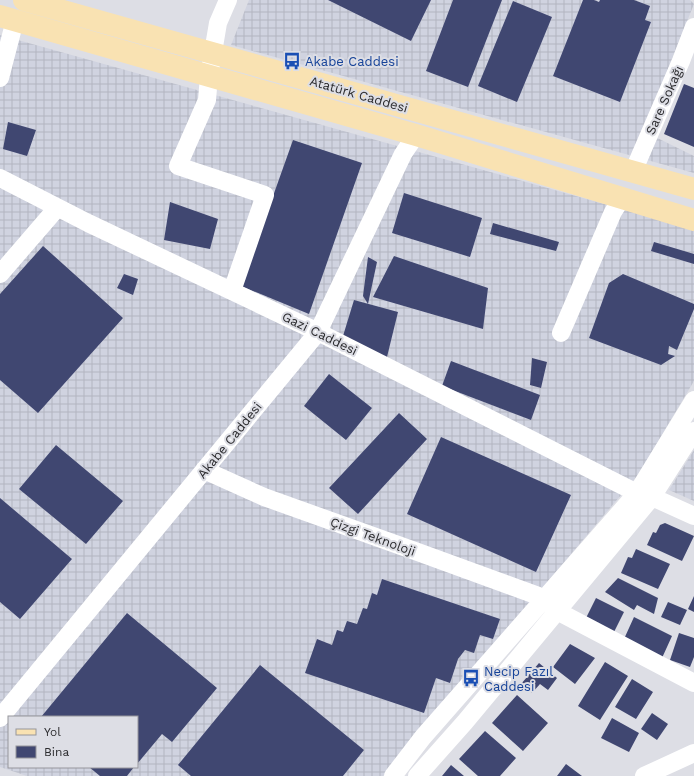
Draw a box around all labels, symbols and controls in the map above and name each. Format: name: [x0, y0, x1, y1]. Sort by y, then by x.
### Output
bus stop icon: Akabe Caddesi: [282, 51, 302, 71]
place label: Akabe Caddesi: [305, 54, 399, 69]
street label: Sare Sokağı: [643, 63, 686, 137]
street label: Atatürk Caddesi: [308, 73, 410, 116]
street label: Gazi Caddesi: [280, 309, 360, 358]
street label: Akabe Caddesi: [194, 399, 265, 481]
street label: Çizgi Teknoloji: [328, 514, 417, 559]
place label: Necip Fazıl Caddesi: [484, 664, 553, 694]
bus stop icon: Necip Fazıl Caddesi: [461, 668, 481, 688]
legend: [8, 716, 138, 768]
text: Yol: [44, 725, 61, 739]
text: Bina: [44, 745, 69, 759]

